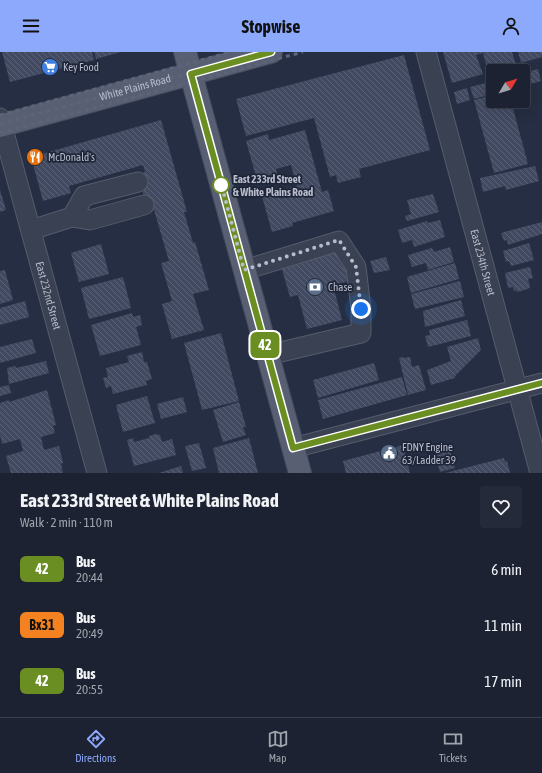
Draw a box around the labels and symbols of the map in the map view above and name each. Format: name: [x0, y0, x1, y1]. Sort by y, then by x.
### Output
supermarket icon: Key Food: [40, 57, 60, 77]
place label: Key Food: [63, 61, 99, 73]
north arrow: [486, 64, 530, 108]
street label: White Plains Road: [98, 72, 172, 103]
restaurant icon: McDonald's: [25, 147, 45, 167]
place label: McDonald's: [48, 151, 95, 163]
place label: East 233rd Street & White Plains Road: [233, 173, 313, 198]
marker: East 233rd Street & White Plains Road: [212, 176, 230, 194]
street label: East 234th Street: [468, 228, 498, 297]
street label: East 232nd Street: [33, 260, 64, 331]
bank icon: Chase: [305, 277, 325, 297]
place label: Chase: [328, 281, 352, 293]
your location: [351, 299, 371, 319]
line badge: 42: [247, 332, 283, 358]
place label: FDNY Engine 63/Ladder 39: [402, 441, 456, 466]
public building icon: FDNY Engine 63/Ladder 39: [379, 443, 399, 463]

